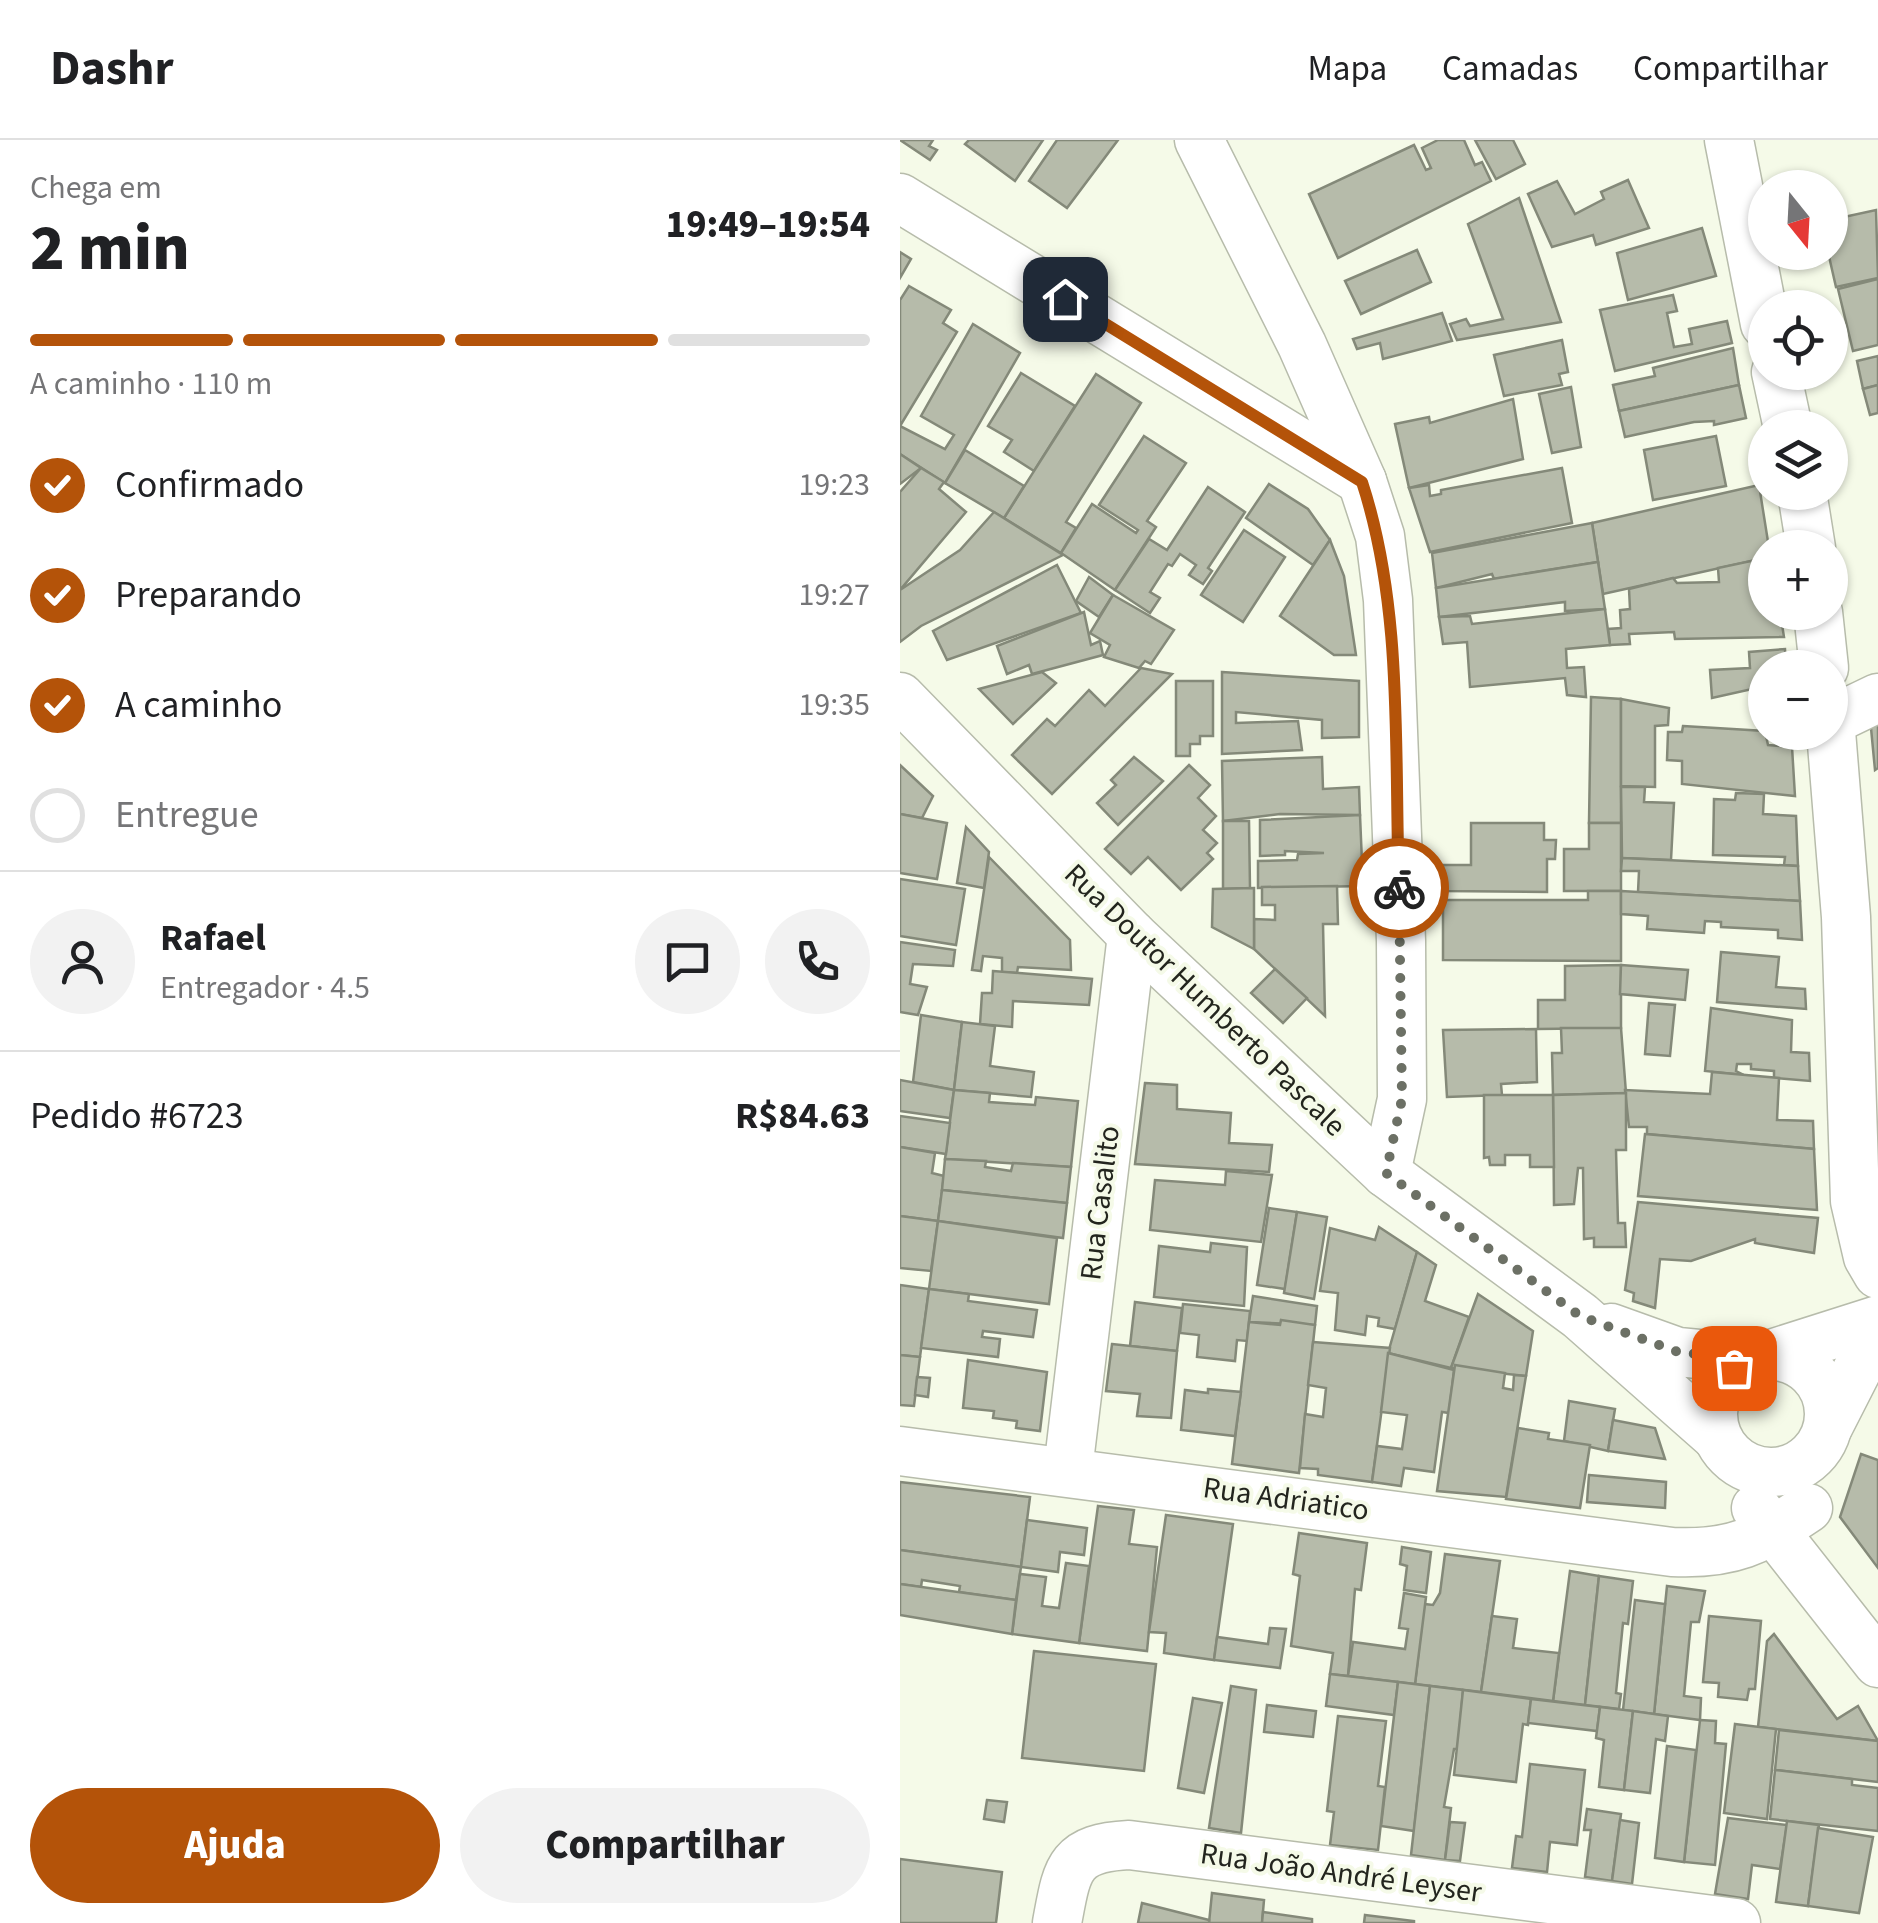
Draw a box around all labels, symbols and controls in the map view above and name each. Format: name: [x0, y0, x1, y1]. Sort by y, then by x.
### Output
text: Dashr: [50, 35, 174, 103]
text: Mapa: [1307, 44, 1387, 94]
text: Camadas: [1442, 44, 1578, 94]
text: Compartilhar: [1633, 44, 1828, 94]
text: Chega em: [30, 165, 162, 211]
north arrow: [1748, 170, 1848, 270]
map controls: [1748, 170, 1848, 750]
text: 19:49–19:54: [666, 198, 870, 252]
text: 2 min: [30, 202, 190, 295]
pin: [1023, 257, 1108, 342]
icon: home: [1038, 272, 1093, 327]
button: locate: [1748, 290, 1848, 390]
text: A caminho · 110 m: [30, 361, 272, 407]
button: layers: [1748, 410, 1848, 510]
icon: check: [30, 458, 85, 513]
text: Confirmado: [115, 458, 304, 512]
text: 19:23: [798, 462, 870, 508]
button: +: [1748, 530, 1848, 630]
icon: check: [30, 568, 85, 623]
text: Preparando: [115, 568, 302, 622]
text: 19:27: [798, 572, 870, 618]
button: −: [1748, 650, 1848, 750]
icon: check: [30, 678, 85, 733]
text: A caminho: [115, 678, 282, 732]
text: 19:35: [798, 682, 870, 728]
text: Entregue: [115, 788, 259, 842]
courier: [1349, 838, 1449, 938]
street label: Rua Doutor Humberto Pascale: [1054, 854, 1356, 1146]
icon: bike: [1372, 861, 1427, 916]
button: person: [30, 909, 135, 1014]
button: chat: [635, 909, 740, 1014]
button: phone: [765, 909, 870, 1014]
text: Rafael: [160, 911, 266, 965]
text: Entregador · 4.5: [160, 965, 370, 1011]
text: Pedido #6723: [30, 1089, 244, 1143]
text: R$84.63: [735, 1089, 870, 1143]
street label: Rua Casalito: [1069, 1123, 1131, 1283]
pin: [1692, 1326, 1777, 1411]
icon: bag: [1707, 1341, 1762, 1396]
street label: Rua Adriatico: [1200, 1466, 1372, 1532]
button: Ajuda: [30, 1788, 440, 1903]
button: Compartilhar: [460, 1788, 870, 1903]
street label: Rua João André Leyser: [1198, 1832, 1485, 1914]

